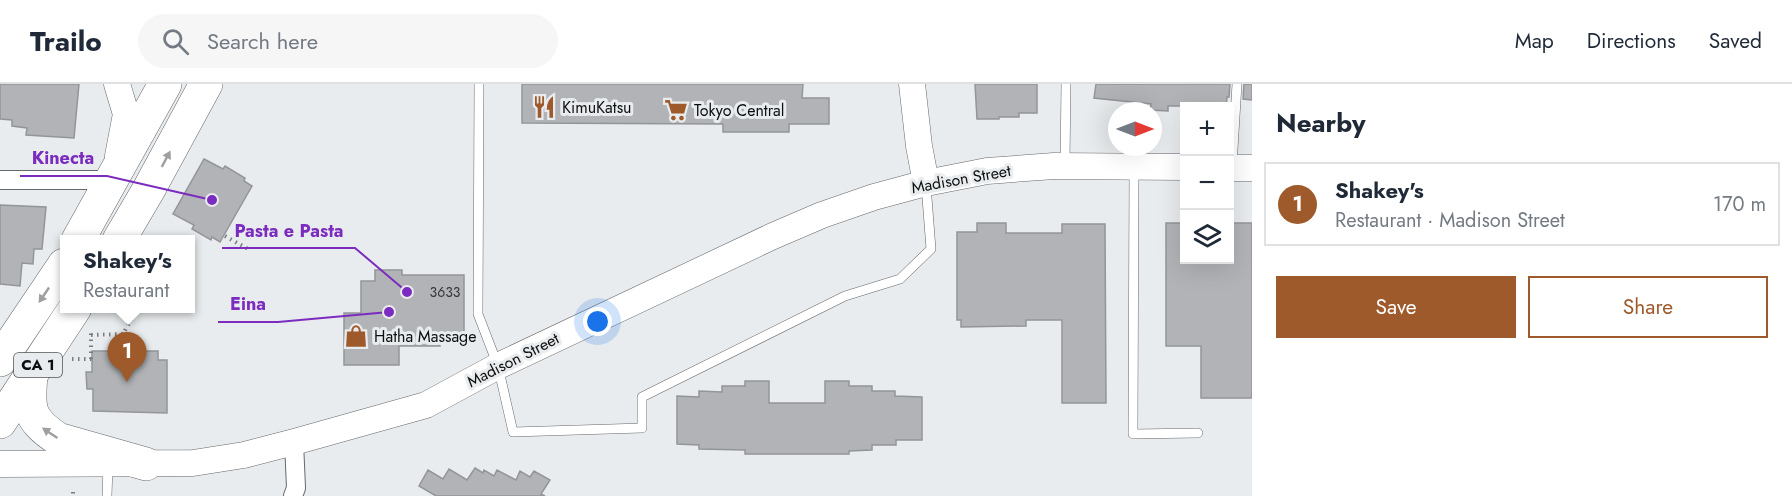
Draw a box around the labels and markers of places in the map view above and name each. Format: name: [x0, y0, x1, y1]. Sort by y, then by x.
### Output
restaurant icon: KimuKatsu: [531, 94, 557, 120]
place label: KimuKatsu: [562, 96, 632, 119]
supermarket icon: Tokyo Central: [663, 97, 689, 123]
place label: Tokyo Central: [694, 99, 785, 122]
callout: Kinecta: [20, 140, 107, 176]
callout: Pasta e Pasta: [222, 212, 355, 248]
callout: Eina: [218, 286, 278, 322]
shop icon: Hatha Massage: [343, 323, 369, 349]
place label: Hatha Massage: [374, 325, 476, 348]
pin: 1: [108, 332, 146, 382]

